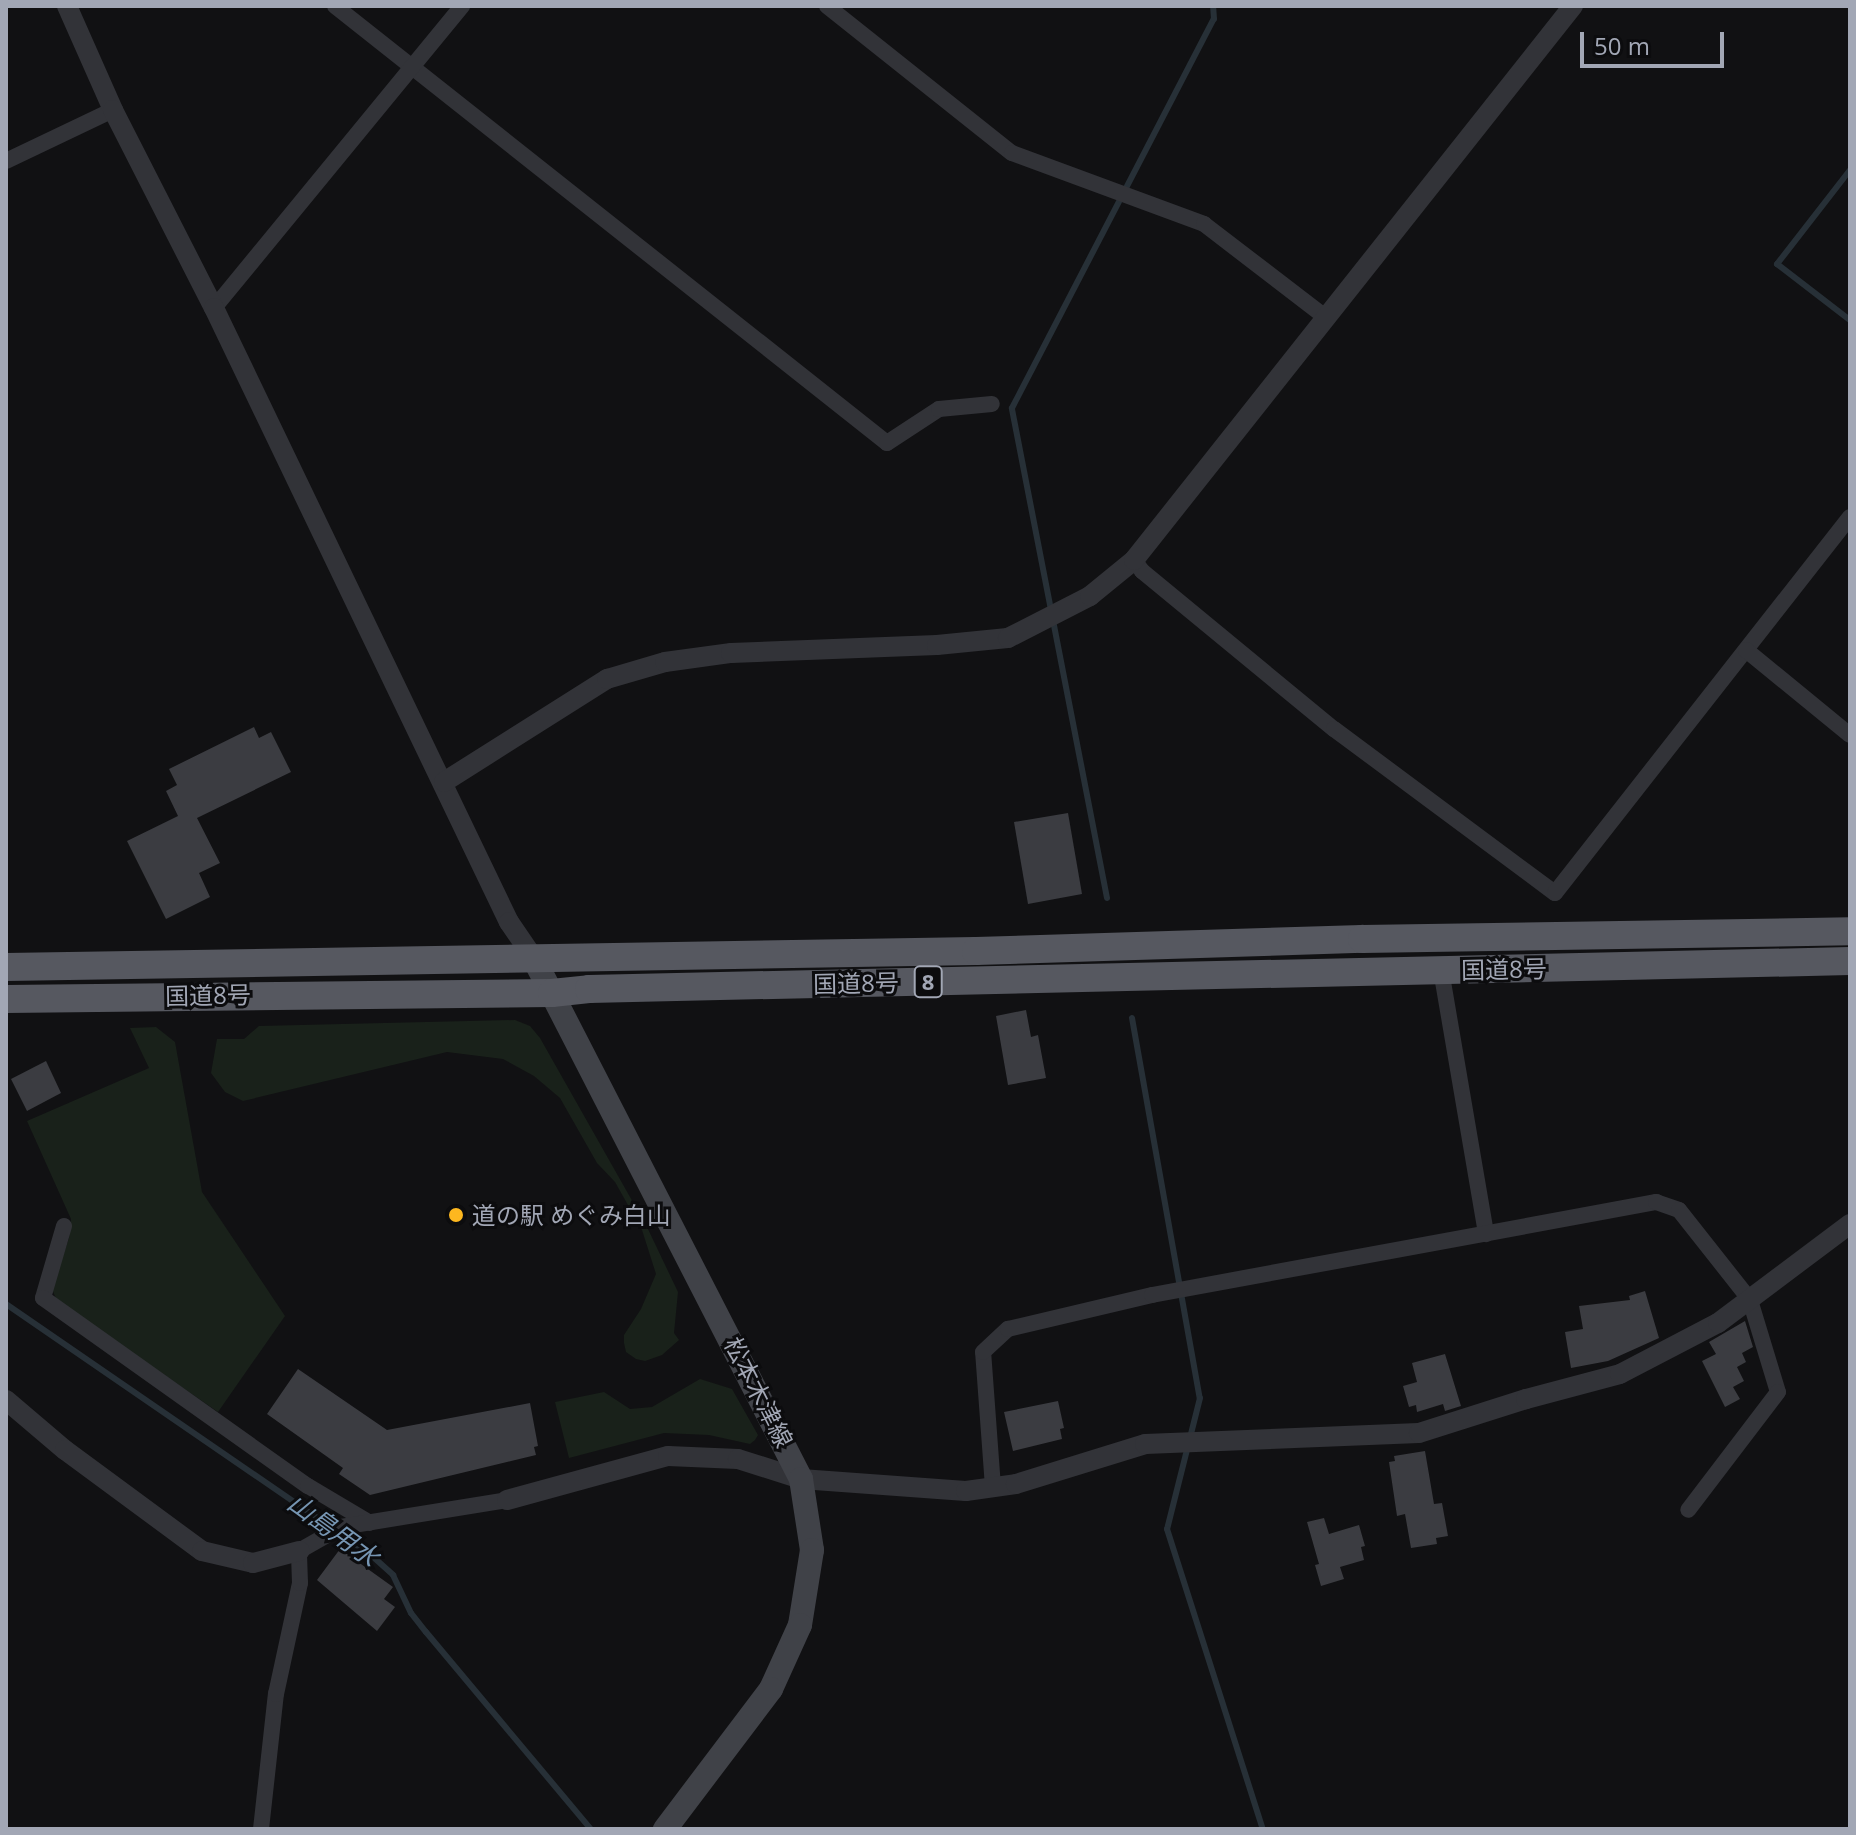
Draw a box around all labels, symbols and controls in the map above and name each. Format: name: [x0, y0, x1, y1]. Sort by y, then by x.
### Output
scale bar: [1584, 16, 1728, 66]
text: 50 m: [1594, 29, 1650, 62]
street label: 国道8号: [1461, 954, 1547, 984]
road number: 8: [912, 964, 944, 1000]
street label: 国道8号: [813, 968, 899, 998]
street label: 国道8号: [165, 980, 251, 1010]
place label: 道の駅 めぐみ白山: [472, 1201, 670, 1229]
marker: 道の駅 めぐみ白山: [447, 1206, 465, 1224]
street label: 松本木津線: [719, 1332, 799, 1452]
water label: 山島用水: [282, 1487, 384, 1573]

